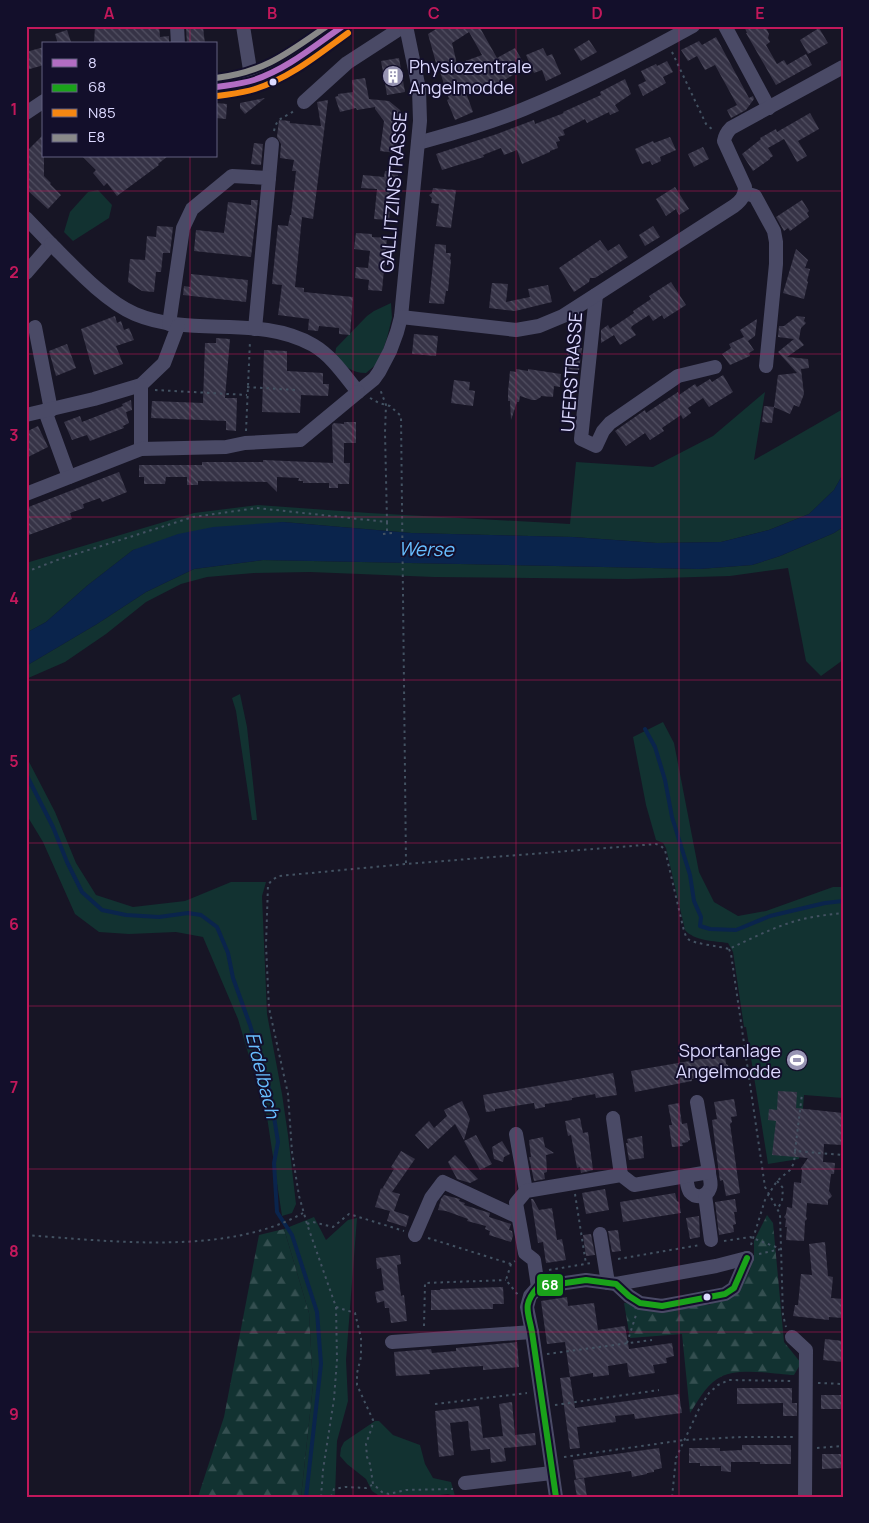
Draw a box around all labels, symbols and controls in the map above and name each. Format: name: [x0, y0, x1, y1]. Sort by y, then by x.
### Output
text: A: [104, 2, 115, 24]
text: B: [267, 2, 277, 24]
text: C: [428, 2, 440, 24]
text: D: [591, 2, 603, 24]
text: E: [755, 2, 765, 24]
legend: [42, 42, 218, 158]
text: 8: [88, 52, 97, 73]
place label: Physiozentrale Angelmodde: [409, 54, 532, 99]
building icon: Physiozentrale Angelmodde: [381, 64, 405, 88]
text: 68: [88, 76, 106, 97]
unlabelled marker: [268, 77, 278, 87]
text: 1: [10, 98, 18, 120]
text: N85: [88, 102, 116, 123]
street label: GALLITZINSTRASSE: [374, 110, 412, 274]
text: E8: [88, 126, 105, 147]
text: 2: [9, 261, 19, 283]
street label: UFERSTRASSE: [555, 311, 587, 433]
text: 3: [9, 424, 19, 446]
water label: Werse: [398, 536, 456, 563]
text: 4: [9, 587, 19, 609]
text: 5: [9, 750, 19, 772]
text: 6: [9, 913, 19, 935]
water label: Erdelbach: [240, 1029, 286, 1121]
place label: Sportanlage Angelmodde: [676, 1038, 781, 1083]
sports icon: Sportanlage Angelmodde: [785, 1048, 809, 1072]
text: 7: [10, 1076, 18, 1098]
text: 8: [9, 1240, 19, 1262]
line badge: 68: [536, 1273, 564, 1297]
text: 68: [541, 1275, 559, 1294]
unlabelled marker: [702, 1292, 712, 1302]
text: 9: [9, 1403, 19, 1425]

